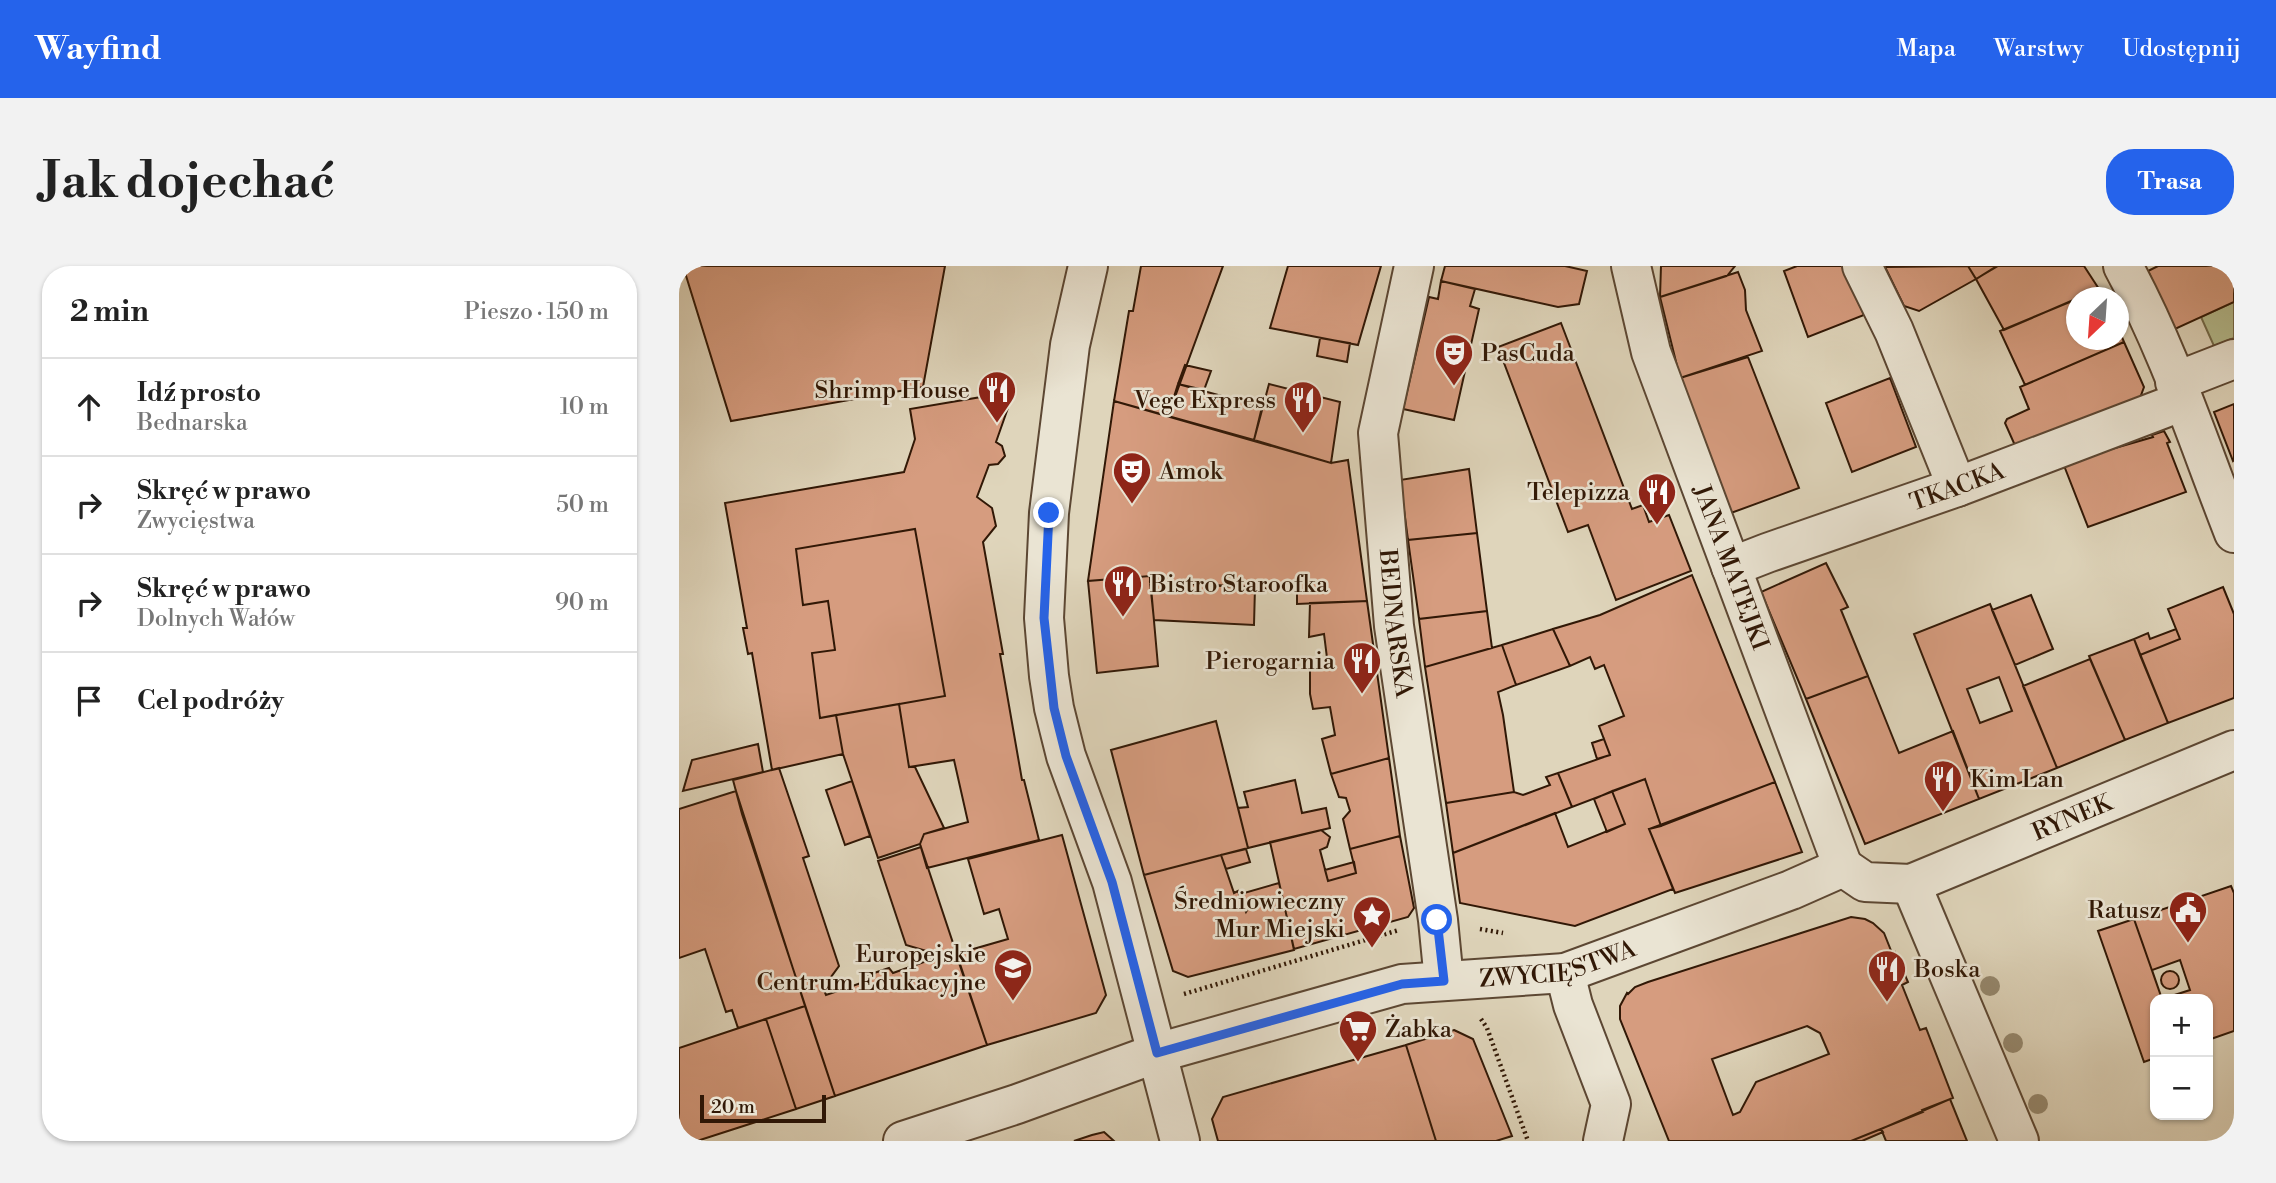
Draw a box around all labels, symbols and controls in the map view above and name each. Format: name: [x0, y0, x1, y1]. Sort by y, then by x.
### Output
text: Wayfind: [35, 29, 162, 70]
text: Mapa: [1896, 34, 1956, 64]
text: Warstwy: [1994, 34, 2084, 64]
text: Udostępnij: [2122, 34, 2241, 64]
button: Trasa: [2106, 149, 2234, 215]
text: Jak dojechać: [42, 152, 335, 213]
north arrow: [2066, 287, 2129, 350]
text: 2 min: [70, 293, 149, 331]
text: Pieszo · 150 m: [464, 298, 609, 326]
theatre icon: PasCuda: [1433, 332, 1475, 387]
place label: PasCuda: [1481, 339, 1576, 369]
restaurant icon: Shrimp House: [976, 369, 1018, 424]
place label: Shrimp House: [814, 376, 970, 406]
text: Idź prosto: [137, 377, 261, 409]
restaurant icon: Vege Express: [1282, 379, 1324, 434]
place label: Vege Express: [1133, 386, 1276, 416]
icon: ahead: [70, 388, 108, 426]
text: 10 m: [560, 393, 609, 421]
text: Bednarska: [137, 409, 248, 437]
theatre icon: Amok: [1111, 450, 1153, 505]
street label: TKACKA: [1906, 456, 2009, 518]
place label: Amok: [1158, 457, 1224, 487]
restaurant icon: Telepizza: [1636, 471, 1678, 526]
text: Skręć w prawo: [137, 475, 311, 507]
place label: Telepizza: [1527, 478, 1631, 508]
street label: JANA MATEJKI: [1686, 480, 1775, 654]
icon: right: [70, 486, 108, 524]
text: 50 m: [556, 491, 609, 519]
route end: [1033, 497, 1064, 528]
text: Zwycięstwa: [137, 507, 255, 535]
street label: BEDNARSKA: [1372, 547, 1419, 700]
restaurant icon: Bistro Staroofka: [1102, 563, 1144, 618]
place label: Bistro Staroofka: [1149, 570, 1329, 600]
text: Skręć w prawo: [137, 573, 311, 605]
icon: right: [70, 584, 108, 622]
text: 90 m: [555, 589, 609, 617]
text: Dolnych Wałów: [137, 605, 295, 633]
restaurant icon: Pierogarnia: [1341, 640, 1383, 695]
place label: Pierogarnia: [1205, 647, 1336, 677]
icon: arrive: [70, 682, 108, 720]
text: Cel podróży: [137, 685, 284, 717]
restaurant icon: Kim Lan: [1922, 758, 1964, 813]
place label: Kim Lan: [1970, 765, 2064, 795]
street label: RYNEK: [2028, 788, 2118, 848]
place label: Średniowieczny Mur Miejski: [1174, 885, 1345, 945]
public building icon: Ratusz: [2167, 889, 2209, 944]
place icon: Średniowieczny Mur Miejski: [1351, 894, 1393, 949]
place label: Ratusz: [2087, 896, 2161, 926]
route start: [1421, 904, 1452, 935]
street label: ZWYCIĘSTWA: [1478, 934, 1641, 995]
place label: Europejskie Centrum Edukacyjne: [756, 940, 986, 998]
school or university icon: Europejskie Centrum Edukacyjne: [992, 947, 1034, 1002]
restaurant icon: Boska: [1866, 948, 1908, 1003]
place label: Boska: [1913, 955, 1981, 985]
map controls: [2150, 994, 2213, 1120]
button: +: [2150, 994, 2213, 1057]
supermarket icon: Żabka: [1337, 1008, 1379, 1063]
place label: Żabka: [1385, 1014, 1453, 1045]
button: −: [2150, 1057, 2213, 1120]
scale bar: [700, 1092, 826, 1124]
text: 20 m: [711, 1095, 755, 1119]

